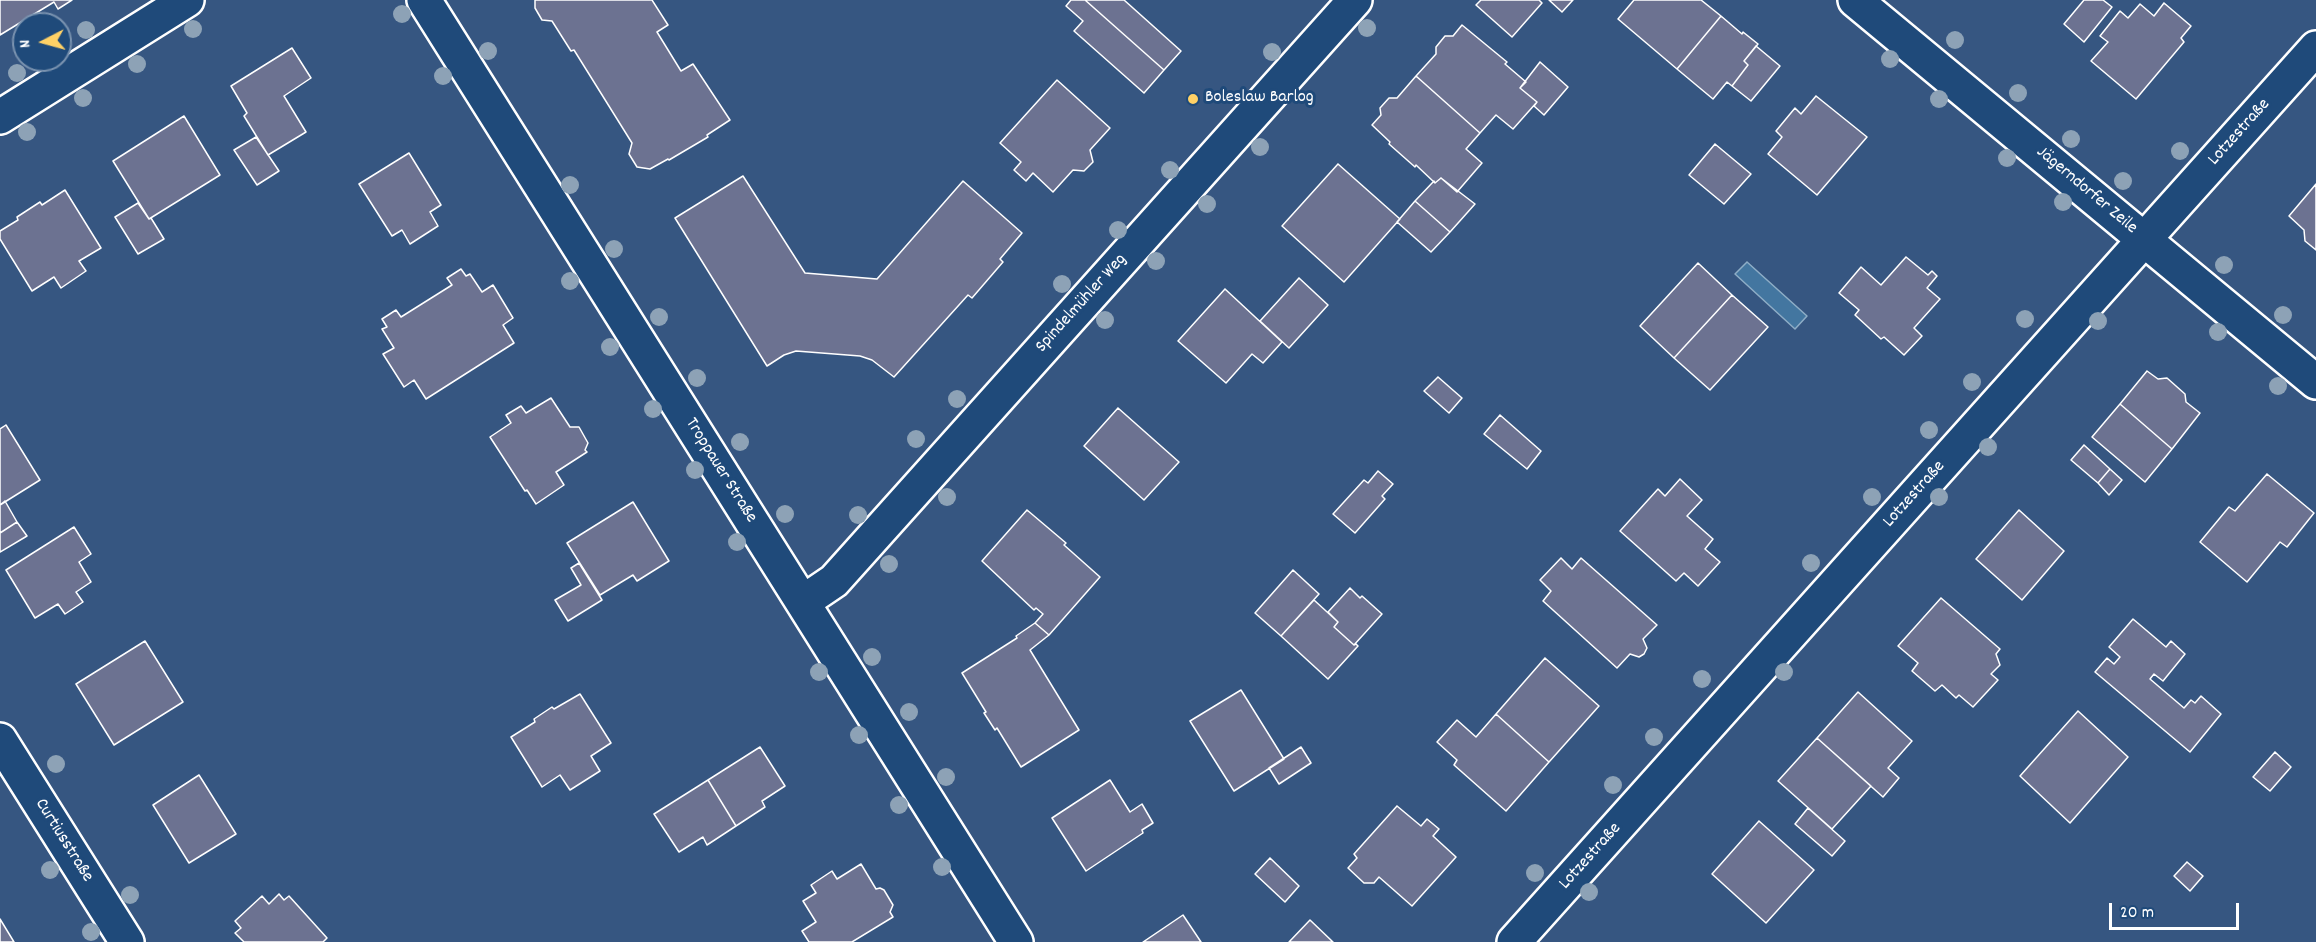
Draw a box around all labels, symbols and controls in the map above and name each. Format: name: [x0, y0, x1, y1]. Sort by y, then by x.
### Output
north arrow: [12, 12, 72, 72]
text: N: [14, 39, 37, 49]
place label: Boleslaw Barlog: [1205, 88, 1314, 110]
marker: Boleslaw Barlog: [1186, 92, 1200, 106]
street label: Lotzestraße: [2204, 95, 2276, 171]
street label: Jägerndorfer Zeile: [2031, 142, 2141, 240]
street label: Spindelmühler Weg: [1032, 250, 1132, 358]
street label: Troppauer Straße: [679, 415, 761, 527]
street label: Lotzestraße: [1879, 457, 1951, 533]
street label: Curtiusstraße: [29, 795, 97, 887]
street label: Lotzestraße: [1555, 819, 1627, 895]
scale bar: [2112, 891, 2242, 929]
text: 20 m: [2120, 901, 2154, 926]

